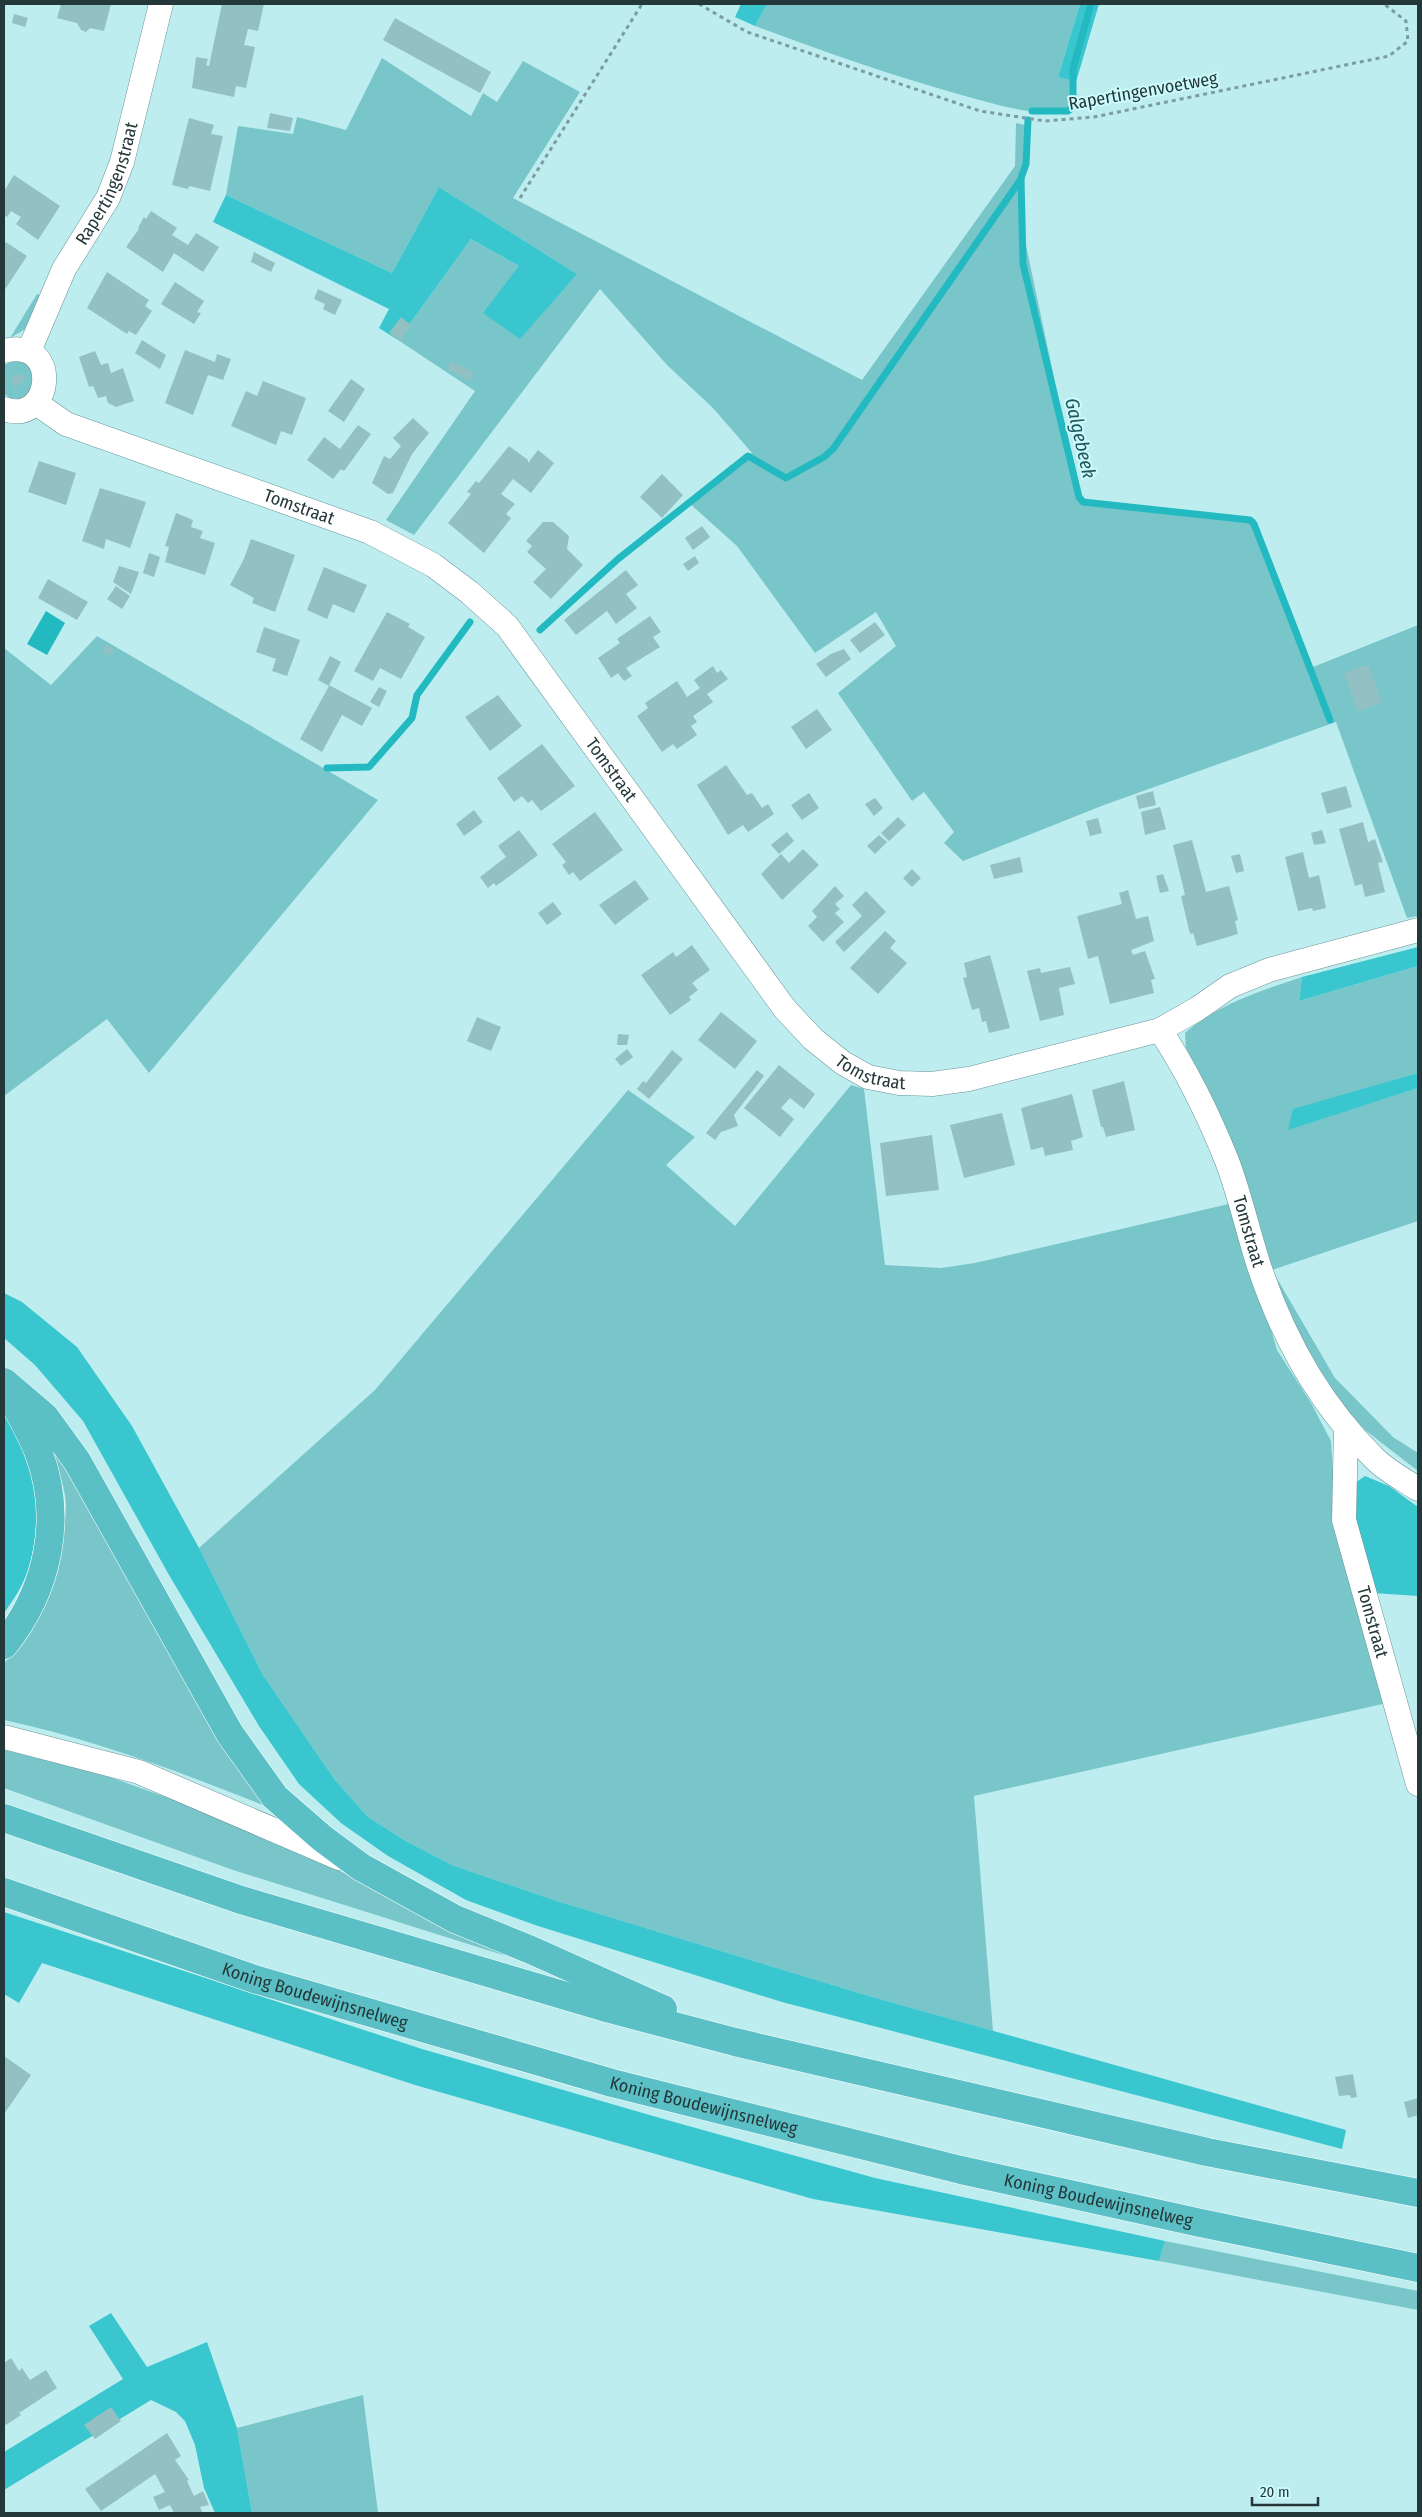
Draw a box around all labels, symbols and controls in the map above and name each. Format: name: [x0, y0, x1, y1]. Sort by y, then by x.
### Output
street label: Rapertingenvoetweg: [1067, 67, 1220, 115]
street label: Rapertingenstraat: [71, 119, 143, 249]
water label: Galgebeek: [1060, 396, 1101, 481]
street label: Tomstraat: [261, 484, 337, 530]
street label: Tomstraat: [581, 734, 642, 806]
street label: Tomstraat: [831, 1050, 906, 1094]
street label: Tomstraat: [1228, 1193, 1270, 1270]
street label: Tomstraat: [1352, 1584, 1393, 1660]
street label: Koning Boudewijnsnelweg: [219, 1958, 411, 2034]
street label: Koning Boudewijnsnelweg: [608, 2072, 800, 2140]
street label: Koning Boudewijnsnelweg: [1002, 2169, 1195, 2232]
scale bar: [1252, 2474, 1318, 2506]
text: 20 m: [1260, 2483, 1290, 2501]

